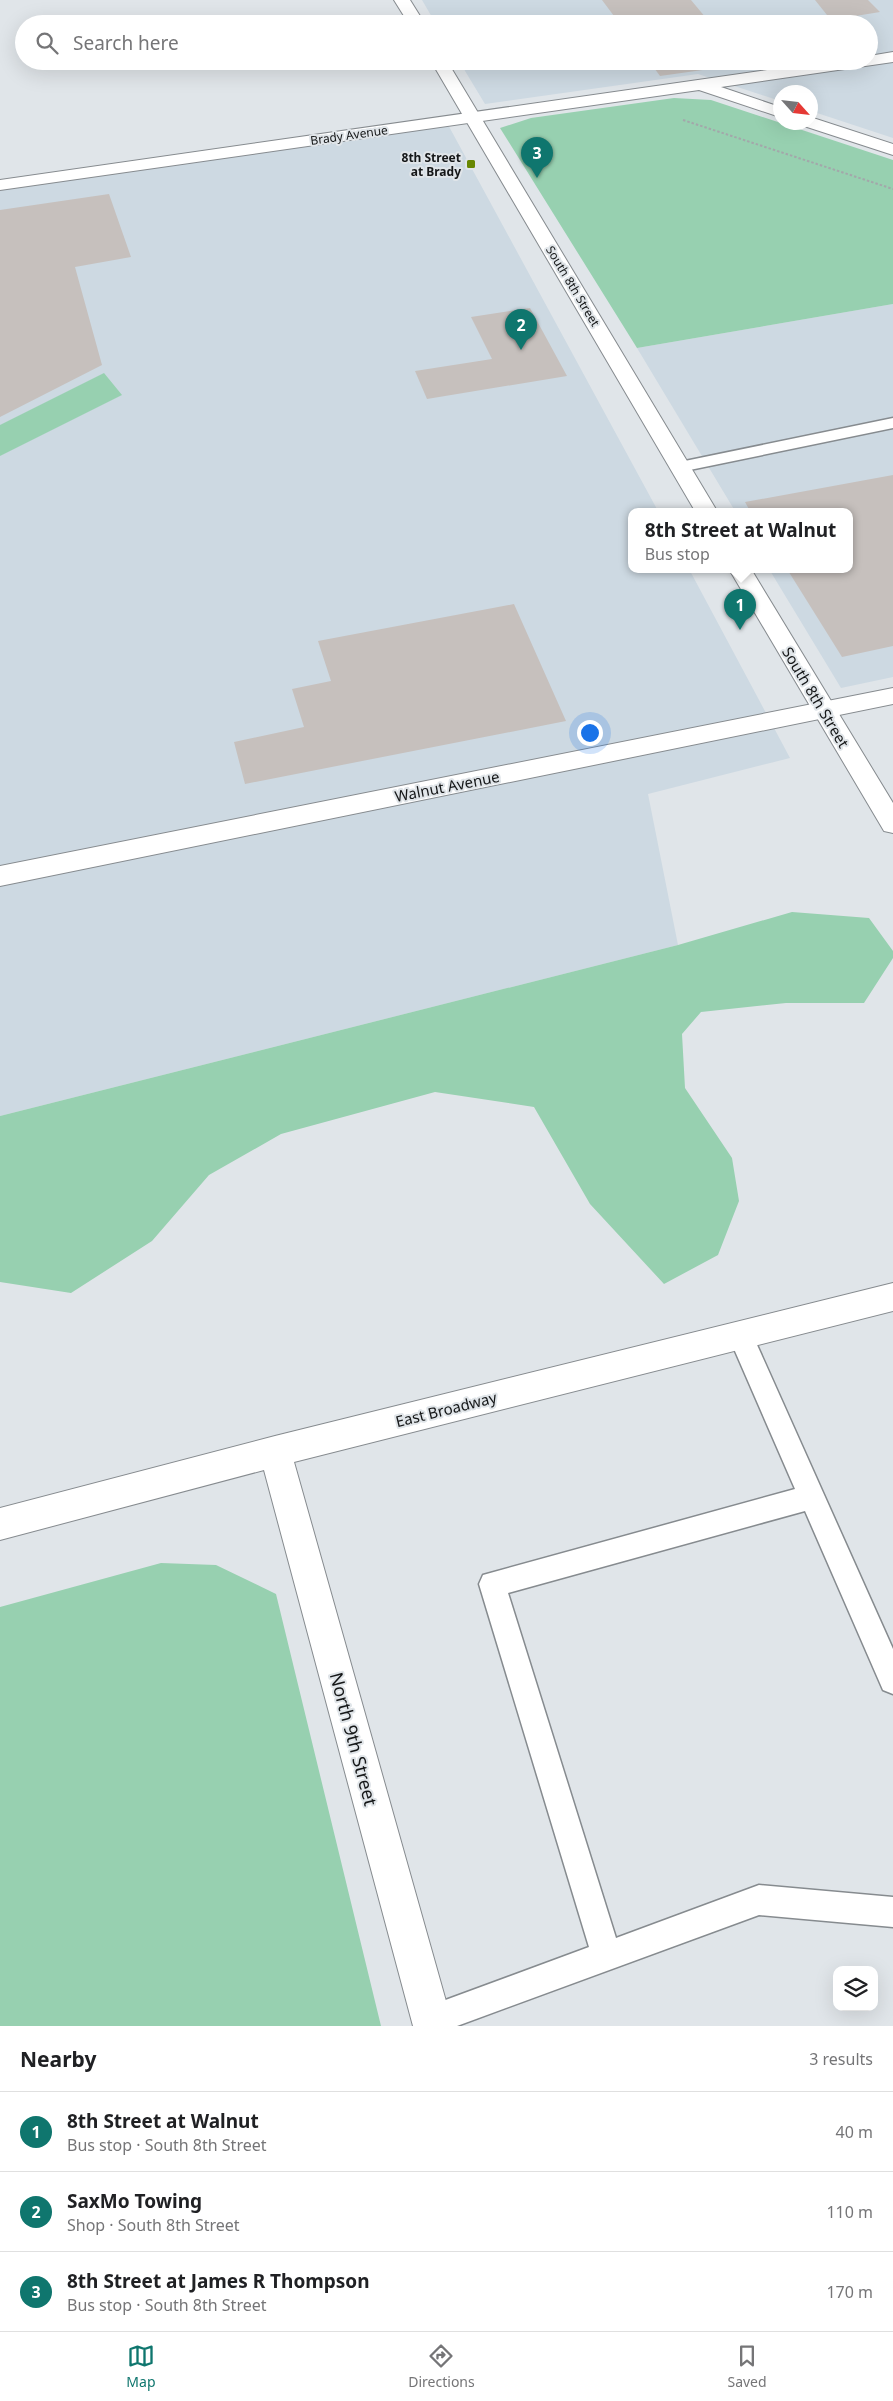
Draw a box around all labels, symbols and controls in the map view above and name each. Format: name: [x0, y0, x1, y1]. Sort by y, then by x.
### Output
search box: [15, 15, 878, 70]
icon: search: [33, 29, 61, 57]
text: Search here: [73, 30, 179, 56]
north arrow: [773, 85, 818, 130]
street label: Brady Avenue: [309, 121, 389, 149]
pin: 3: [521, 137, 553, 178]
place label: 8th Street at Brady: [402, 149, 461, 180]
marker: 8th Street at Brady: [465, 158, 477, 170]
street label: South 8th Street: [542, 242, 604, 330]
pin: 2: [505, 309, 537, 350]
popup: [628, 508, 853, 573]
text: 8th Street at Walnut: [645, 517, 836, 543]
text: Bus stop: [645, 543, 710, 565]
pin: 1: [724, 589, 756, 630]
street label: South 8th Street: [778, 643, 854, 752]
your location: [577, 720, 603, 746]
street label: Walnut Avenue: [393, 766, 501, 806]
street label: East Broadway: [393, 1387, 499, 1431]
street label: North 9th Street: [325, 1670, 383, 1809]
map controls: [833, 1966, 878, 2011]
button: layers: [833, 1966, 878, 2011]
text: Nearby: [20, 2045, 96, 2073]
text: 3 results: [809, 2048, 873, 2070]
text: 8th Street at Walnut: [67, 2108, 259, 2134]
text: 1: [31, 2121, 41, 2143]
text: 40 m: [836, 2121, 873, 2143]
text: Bus stop · South 8th Street: [67, 2134, 267, 2156]
text: SaxMo Towing: [67, 2188, 202, 2214]
text: 2: [31, 2201, 41, 2223]
text: 110 m: [826, 2201, 873, 2223]
text: Shop · South 8th Street: [67, 2214, 240, 2236]
text: 8th Street at James R Thompson: [67, 2268, 370, 2294]
text: 3: [31, 2281, 41, 2303]
text: 170 m: [826, 2281, 873, 2303]
text: Bus stop · South 8th Street: [67, 2294, 267, 2316]
tab: Map: [126, 2342, 156, 2391]
tab: Directions: [408, 2342, 475, 2391]
tab: Saved: [727, 2342, 767, 2391]

